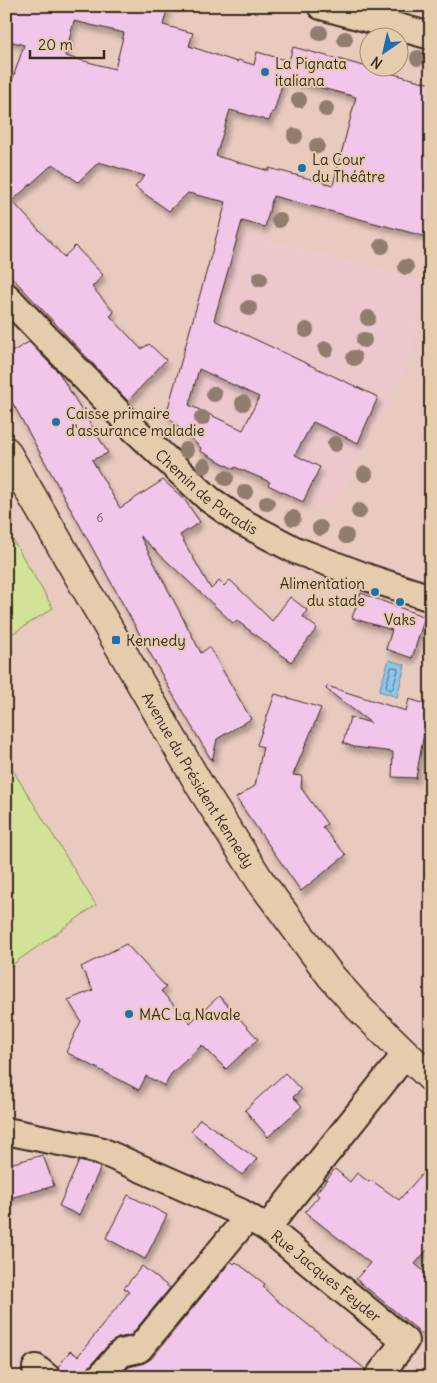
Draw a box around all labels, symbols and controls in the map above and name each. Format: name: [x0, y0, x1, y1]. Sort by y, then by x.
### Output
scale bar: [30, 28, 104, 60]
north arrow: [360, 28, 410, 78]
text: 20 m: [38, 35, 73, 54]
text: N: [368, 53, 386, 73]
place label: La Pignata italiana: [275, 54, 347, 90]
marker: La Pignata italiana: [259, 66, 271, 78]
place label: La Cour du Théâtre: [312, 150, 385, 186]
marker: La Cour du Théâtre: [296, 162, 308, 174]
place label: Caisse primaire d'assurance maladie: [66, 404, 204, 440]
marker: Caisse primaire d'assurance maladie: [50, 416, 62, 428]
street label: Chemin de Paradis: [152, 445, 261, 538]
house number: 6: [97, 510, 104, 525]
place label: Alimentation du stade: [280, 574, 365, 610]
marker: Alimentation du stade: [369, 586, 381, 598]
marker: Vaks: [394, 596, 406, 608]
place label: Vaks: [384, 610, 416, 629]
place label: Kennedy: [126, 631, 186, 650]
marker: Kennedy: [110, 634, 122, 646]
street label: Avenue du Président Kennedy: [138, 689, 259, 871]
place label: MAC La Navale: [139, 1005, 240, 1024]
marker: MAC La Navale: [123, 1008, 135, 1020]
street label: Rue Jacques Feyder: [267, 1226, 385, 1326]

